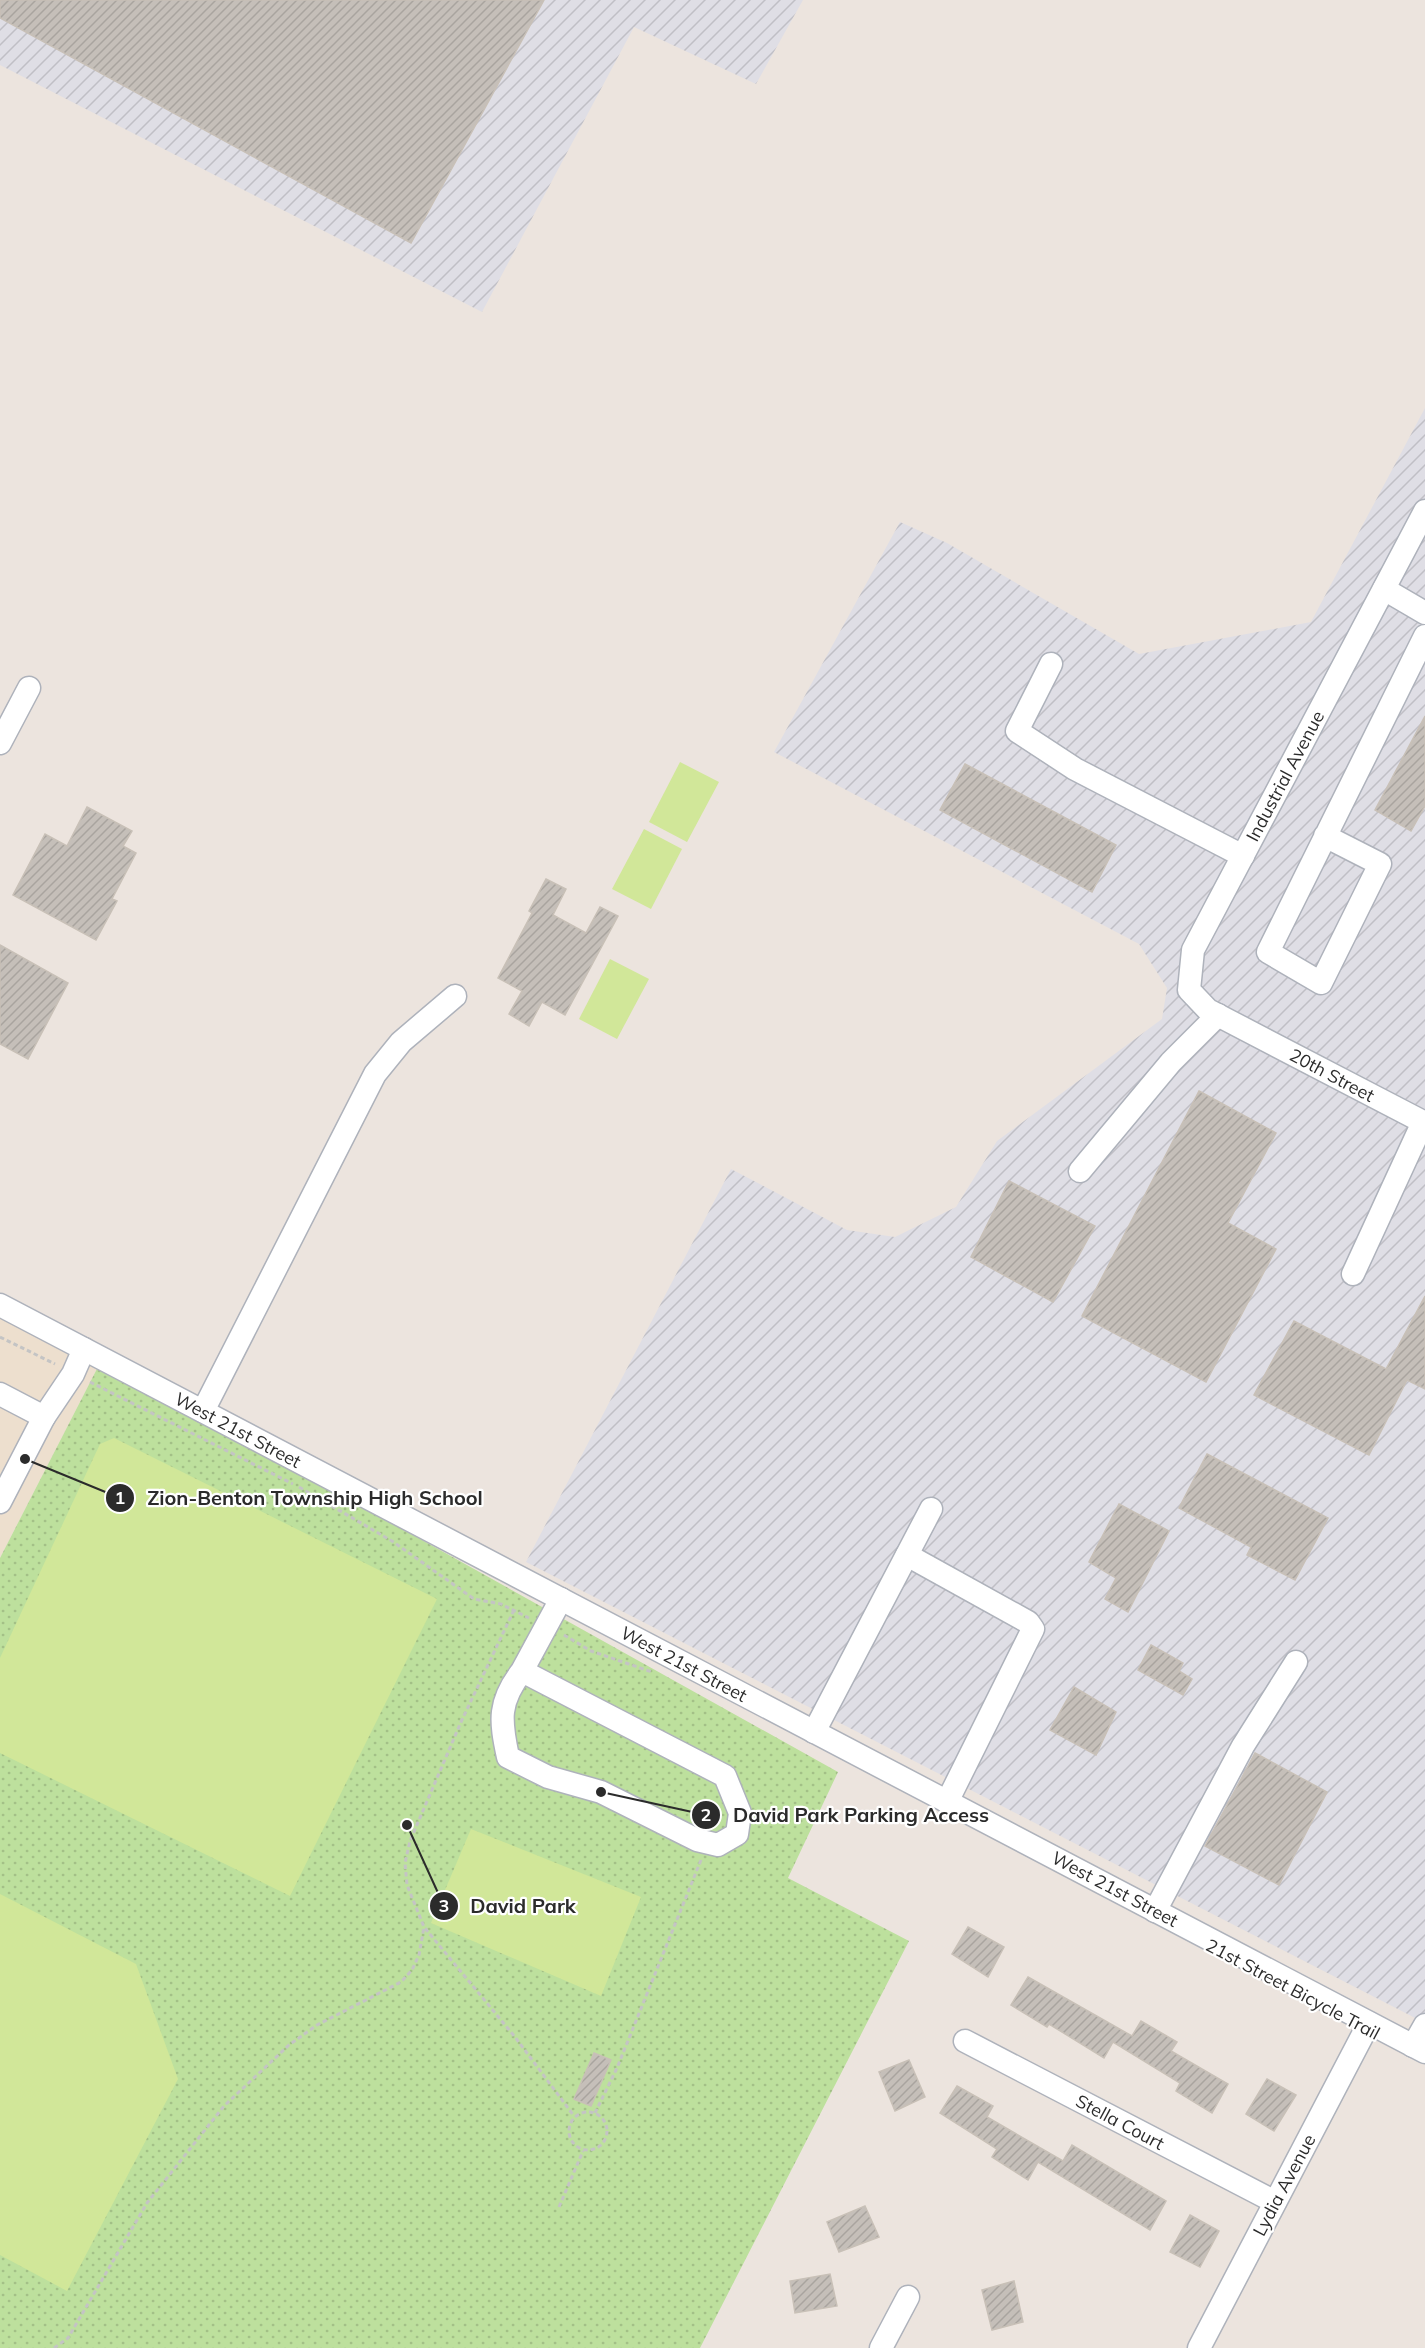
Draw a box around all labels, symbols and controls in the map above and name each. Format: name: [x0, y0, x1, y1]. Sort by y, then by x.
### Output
street label: Industrial Avenue: [1241, 707, 1329, 845]
street label: 20th Street: [1286, 1043, 1378, 1107]
street label: West 21st Street: [171, 1387, 305, 1473]
callout: Zion-Benton Township High School: [105, 1479, 495, 1517]
text: Zion-Benton Township High School: [147, 1485, 483, 1510]
text: 1: [115, 1486, 125, 1509]
street label: West 21st Street: [617, 1621, 751, 1707]
callout: David Park Parking Access: [691, 1796, 1001, 1834]
text: David Park Parking Access: [733, 1802, 989, 1827]
text: 2: [701, 1803, 711, 1826]
street label: West 21st Street: [1048, 1846, 1182, 1932]
callout: David Park: [429, 1887, 588, 1925]
text: David Park: [470, 1893, 577, 1918]
text: 3: [439, 1894, 449, 1917]
street label: 21st Street Bicycle Trail: [1202, 1933, 1384, 2045]
street label: Stella Court: [1072, 2089, 1168, 2155]
street label: Lydia Avenue: [1248, 2130, 1320, 2240]

